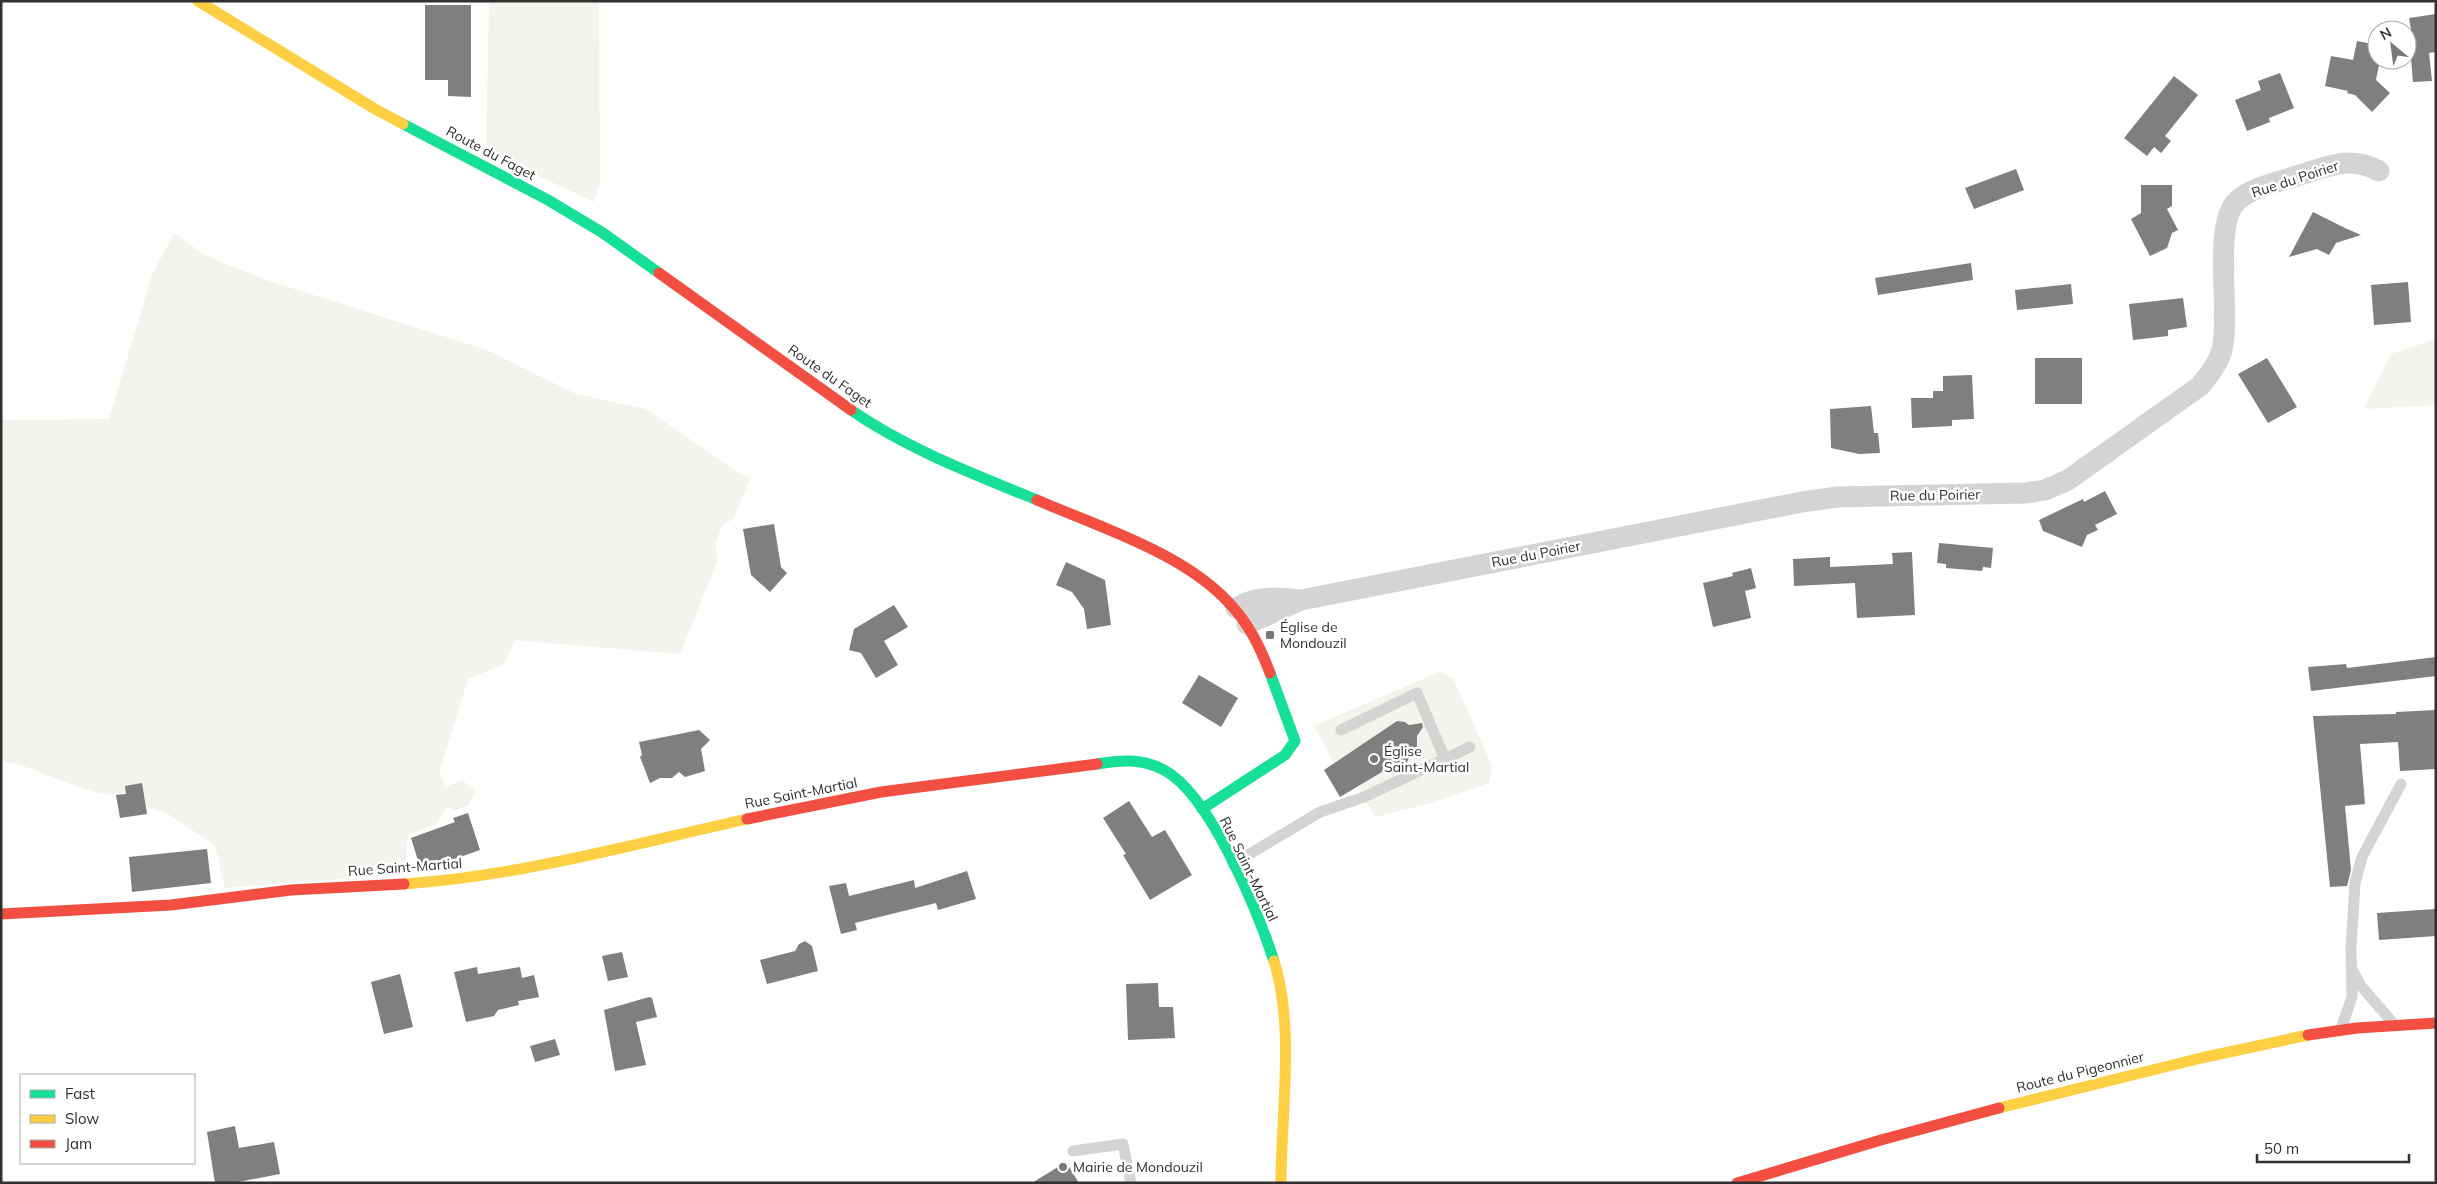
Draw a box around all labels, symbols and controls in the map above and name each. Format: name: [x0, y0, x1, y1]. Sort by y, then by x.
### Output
north arrow: [2367, 20, 2417, 70]
text: N: [2377, 23, 2395, 44]
street label: Route du Faget: [443, 122, 539, 184]
street label: Rue du Poirier: [2249, 156, 2342, 202]
street label: Route du Faget: [784, 340, 876, 412]
street label: Rue du Poirier: [1890, 485, 1981, 505]
street label: Rue du Poirier: [1490, 536, 1583, 571]
place label: Église de Mondouzil: [1280, 618, 1347, 652]
marker: Église de Mondouzil: [1264, 629, 1276, 641]
place label: Église Saint-Martial: [1384, 742, 1469, 776]
marker: Église Saint-Martial: [1368, 753, 1380, 765]
street label: Rue Saint-Martial: [743, 773, 859, 813]
street label: Rue Saint-Martial: [1216, 814, 1282, 924]
street label: Rue Saint-Martial: [347, 854, 463, 880]
street label: Route du Pigeonnier: [2014, 1047, 2147, 1097]
legend: [20, 1074, 195, 1164]
text: Fast: [65, 1084, 95, 1103]
text: Slow: [65, 1109, 99, 1128]
scale bar: [2257, 1132, 2410, 1164]
text: Jam: [65, 1134, 92, 1153]
text: 50 m: [2264, 1139, 2299, 1158]
place label: Mairie de Mondouzil: [1073, 1158, 1203, 1176]
marker: Mairie de Mondouzil: [1057, 1161, 1069, 1173]

